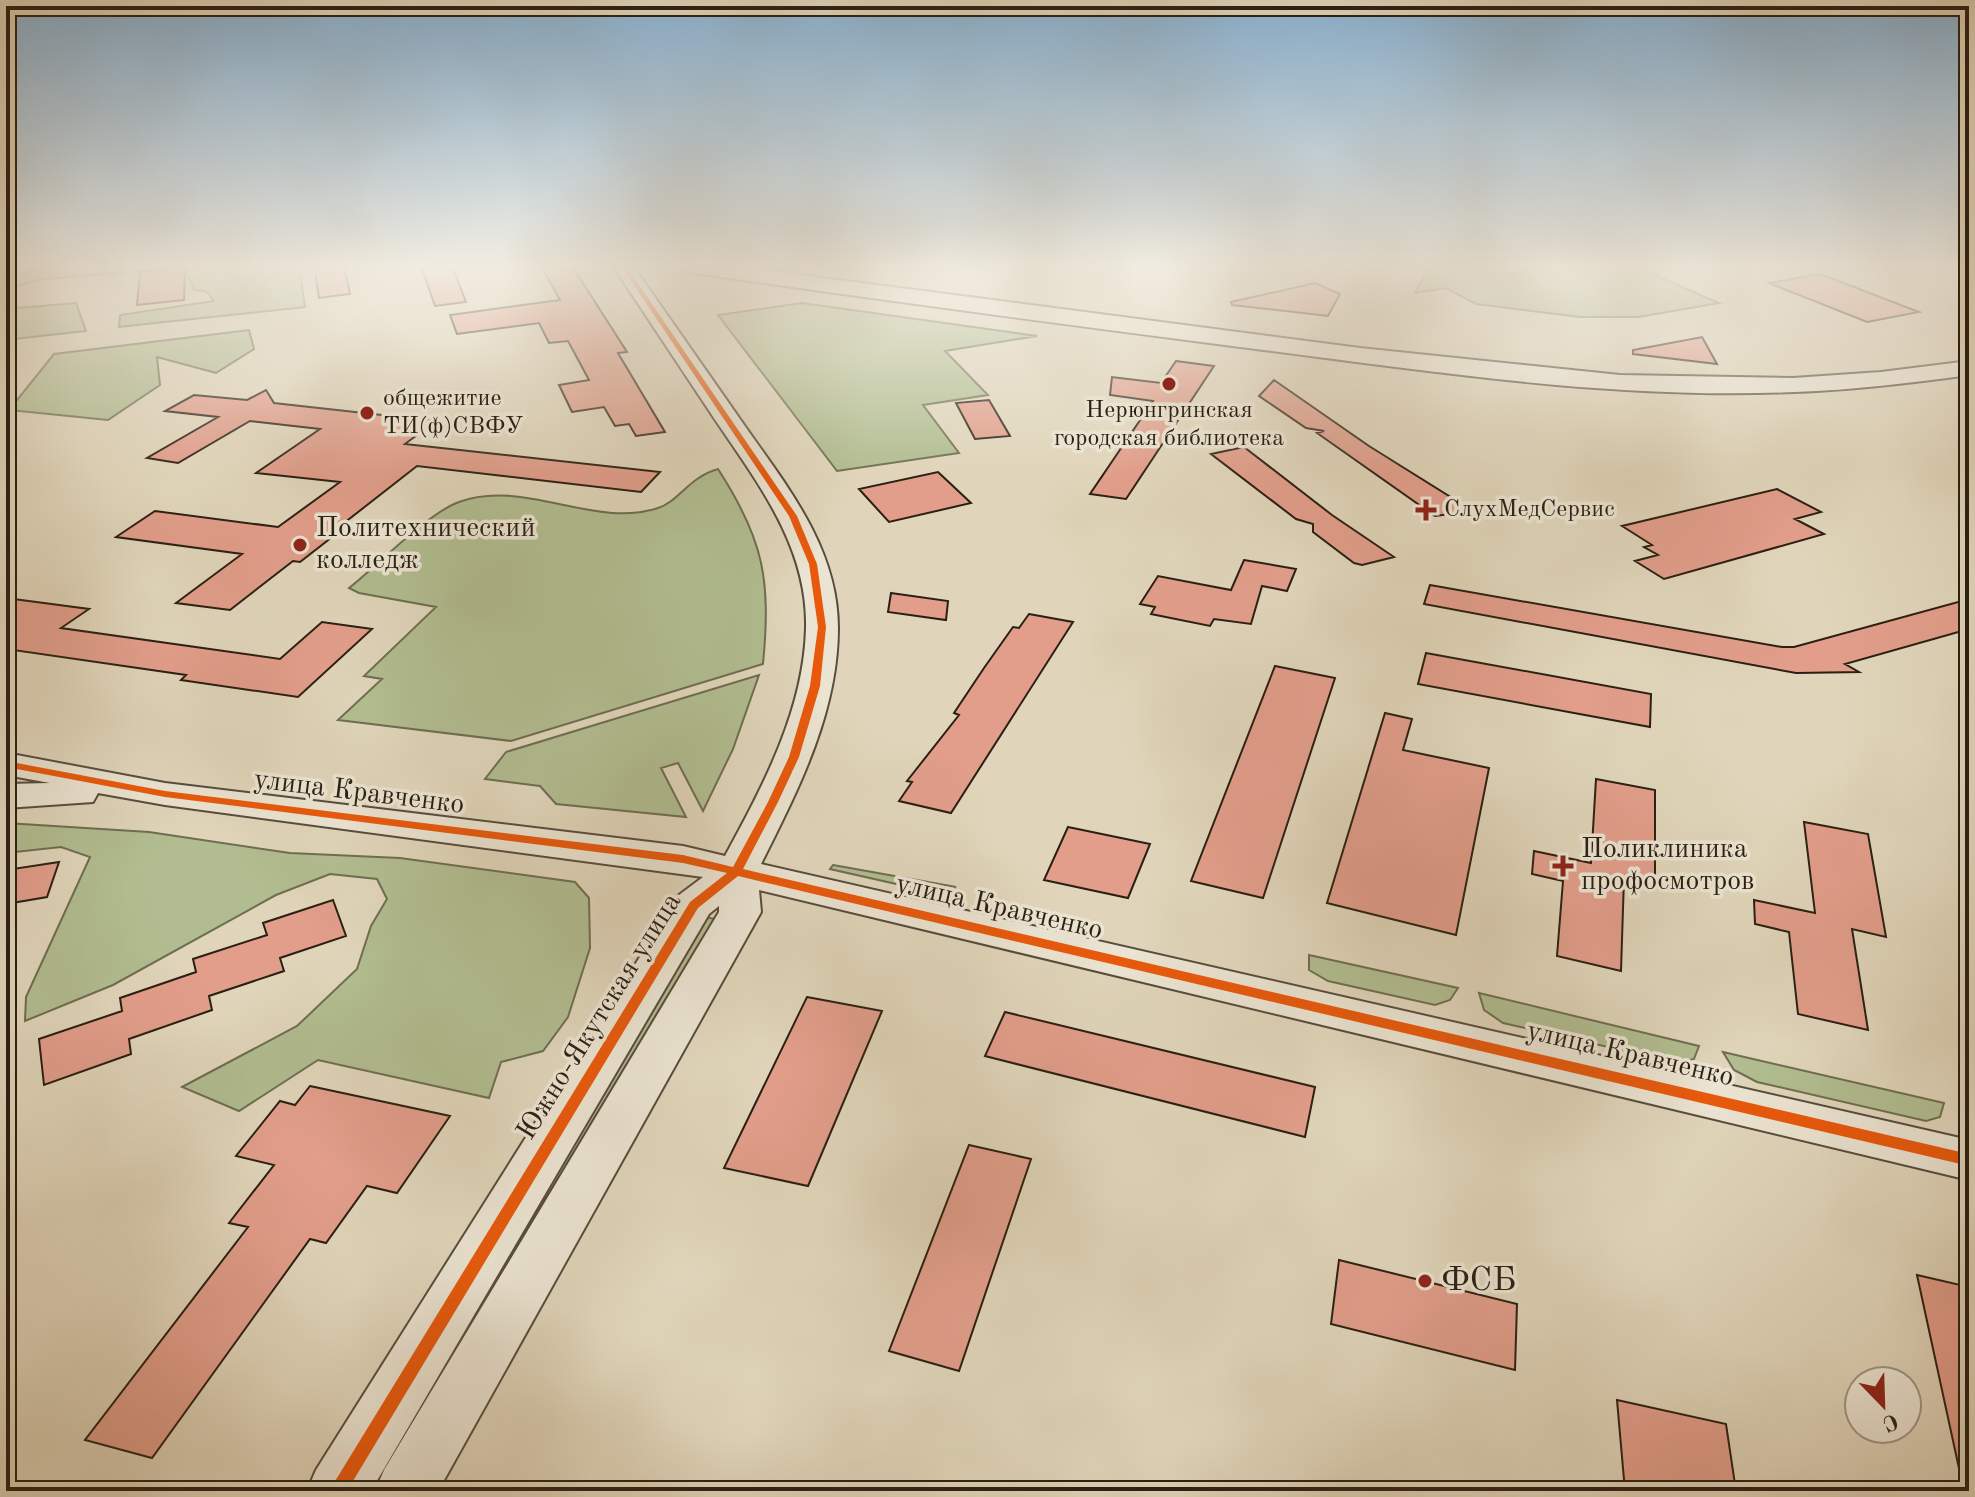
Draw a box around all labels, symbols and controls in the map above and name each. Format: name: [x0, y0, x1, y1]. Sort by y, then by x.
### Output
marker: Нерюнгринская городская библиотека: [1160, 375, 1178, 393]
place label: общежитие ТИ(ф)СВФУ: [383, 387, 524, 439]
place label: Нерюнгринская городская библиотека: [1054, 399, 1284, 451]
marker: общежитие ТИ(ф)СВФУ: [358, 404, 376, 422]
place label: СлухМедСервис: [1444, 498, 1615, 522]
marker: СлухМедСервис: [1415, 499, 1437, 521]
place label: Политехнический колледж: [316, 515, 535, 575]
marker: Политехнический колледж: [291, 536, 309, 554]
street label: улица Кравченко: [252, 766, 466, 820]
place label: Поликлиника профосмотров: [1581, 836, 1755, 896]
marker: Поликлиника профосмотров: [1552, 855, 1574, 877]
street label: улица Кравченко: [893, 871, 1105, 945]
street label: Южно-Якутская улица: [513, 889, 687, 1145]
street label: улица Кравченко: [1524, 1018, 1736, 1092]
place label: ФСБ: [1441, 1264, 1516, 1298]
marker: ФСБ: [1416, 1272, 1434, 1290]
north arrow: [1843, 1365, 1923, 1445]
text: С: [1879, 1409, 1901, 1435]

